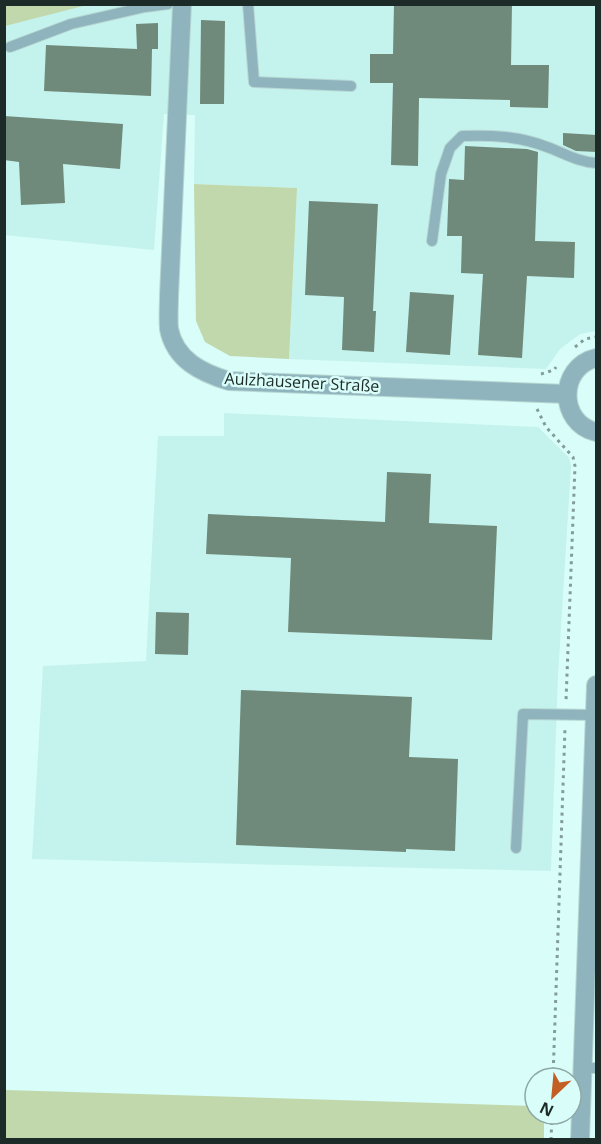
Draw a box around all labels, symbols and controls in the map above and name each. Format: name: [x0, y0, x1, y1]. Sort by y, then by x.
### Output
street label: Aulzhausener Straße: [224, 367, 380, 397]
north arrow: [523, 1066, 583, 1126]
text: N: [536, 1097, 557, 1122]

